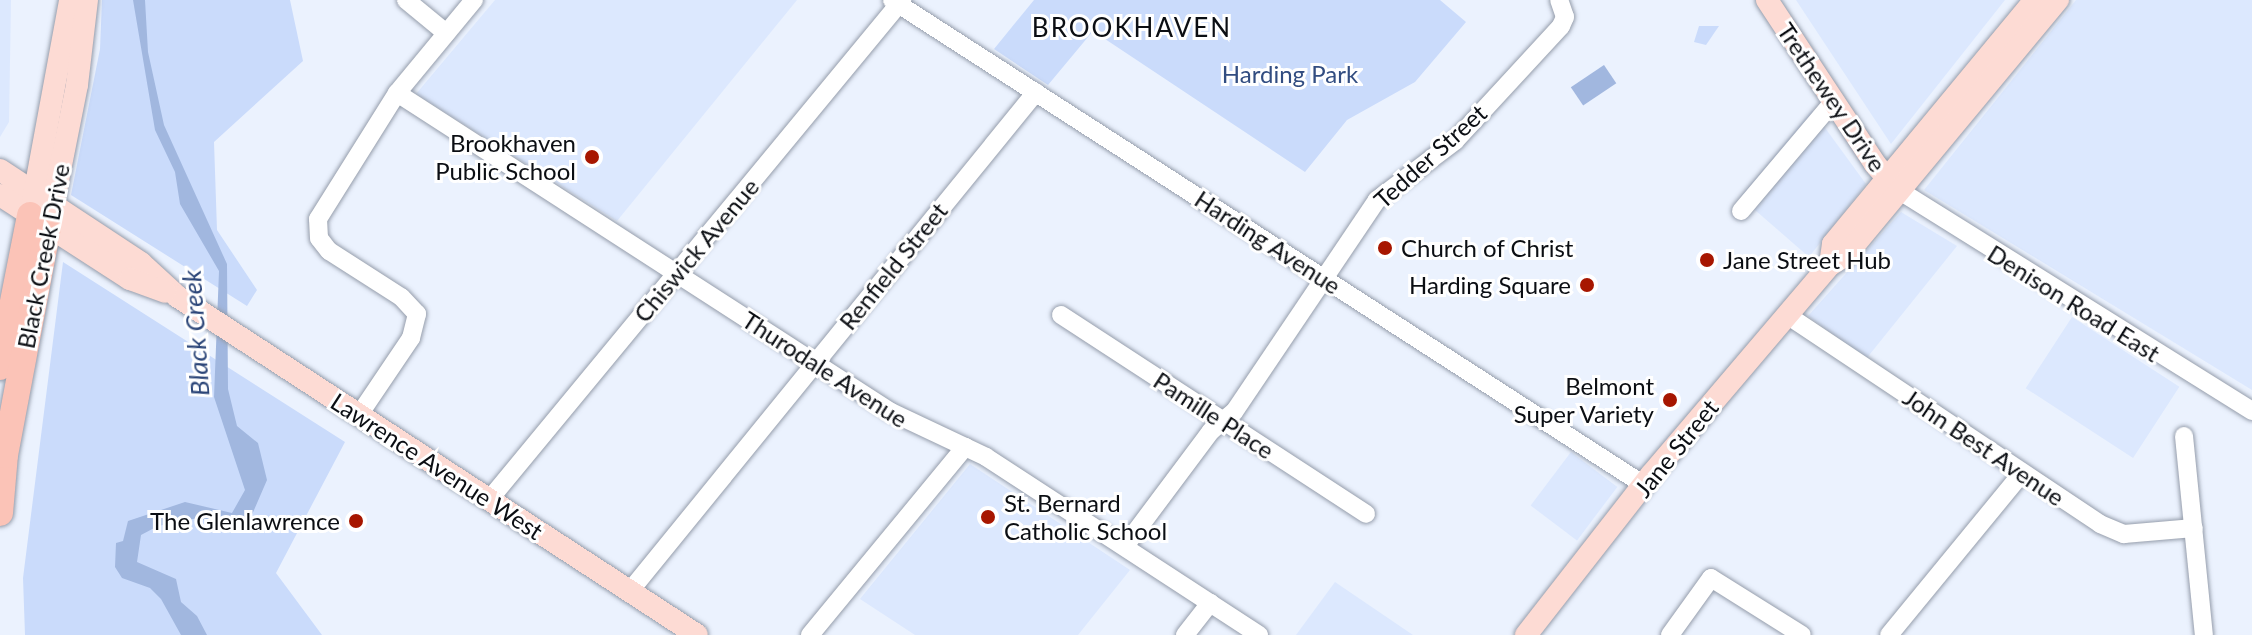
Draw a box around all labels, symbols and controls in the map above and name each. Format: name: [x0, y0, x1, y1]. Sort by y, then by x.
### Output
district label: BROOKHAVEN: [1032, 12, 1232, 44]
street label: Trethewey Drive: [1771, 17, 1893, 177]
park label: Harding Park: [1222, 60, 1358, 88]
street label: Tedder Street: [1368, 98, 1492, 214]
place label: Brookhaven Public School: [435, 129, 576, 185]
marker: Brookhaven Public School: [583, 148, 601, 166]
street label: Black Creek Drive: [11, 161, 75, 351]
street label: Chiswick Avenue: [627, 172, 765, 328]
street label: Harding Avenue: [1189, 184, 1347, 300]
street label: Renfield Street: [833, 197, 953, 335]
place label: Church of Christ: [1401, 234, 1574, 262]
street label: Denison Road East: [1983, 238, 2165, 368]
marker: Church of Christ: [1376, 239, 1394, 257]
place label: Jane Street Hub: [1723, 246, 1891, 274]
marker: Jane Street Hub: [1698, 251, 1716, 269]
water label: Black Creek: [176, 269, 216, 397]
place label: Harding Square: [1409, 271, 1571, 299]
marker: Harding Square: [1578, 276, 1596, 294]
street label: Thurodale Avenue: [737, 305, 913, 433]
street label: Pamille Place: [1149, 365, 1279, 465]
place label: Belmont Super Variety: [1512, 372, 1654, 428]
street label: John Best Avenue: [1898, 382, 2070, 512]
street label: Lawrence Avenue West: [325, 386, 549, 546]
marker: Belmont Super Variety: [1661, 391, 1679, 409]
street label: Jane Street: [1628, 393, 1724, 503]
place label: St. Bernard Catholic School: [1004, 489, 1167, 545]
place label: The Glenlawrence: [150, 507, 340, 535]
marker: St. Bernard Catholic School: [979, 508, 997, 526]
marker: The Glenlawrence: [347, 512, 365, 530]

